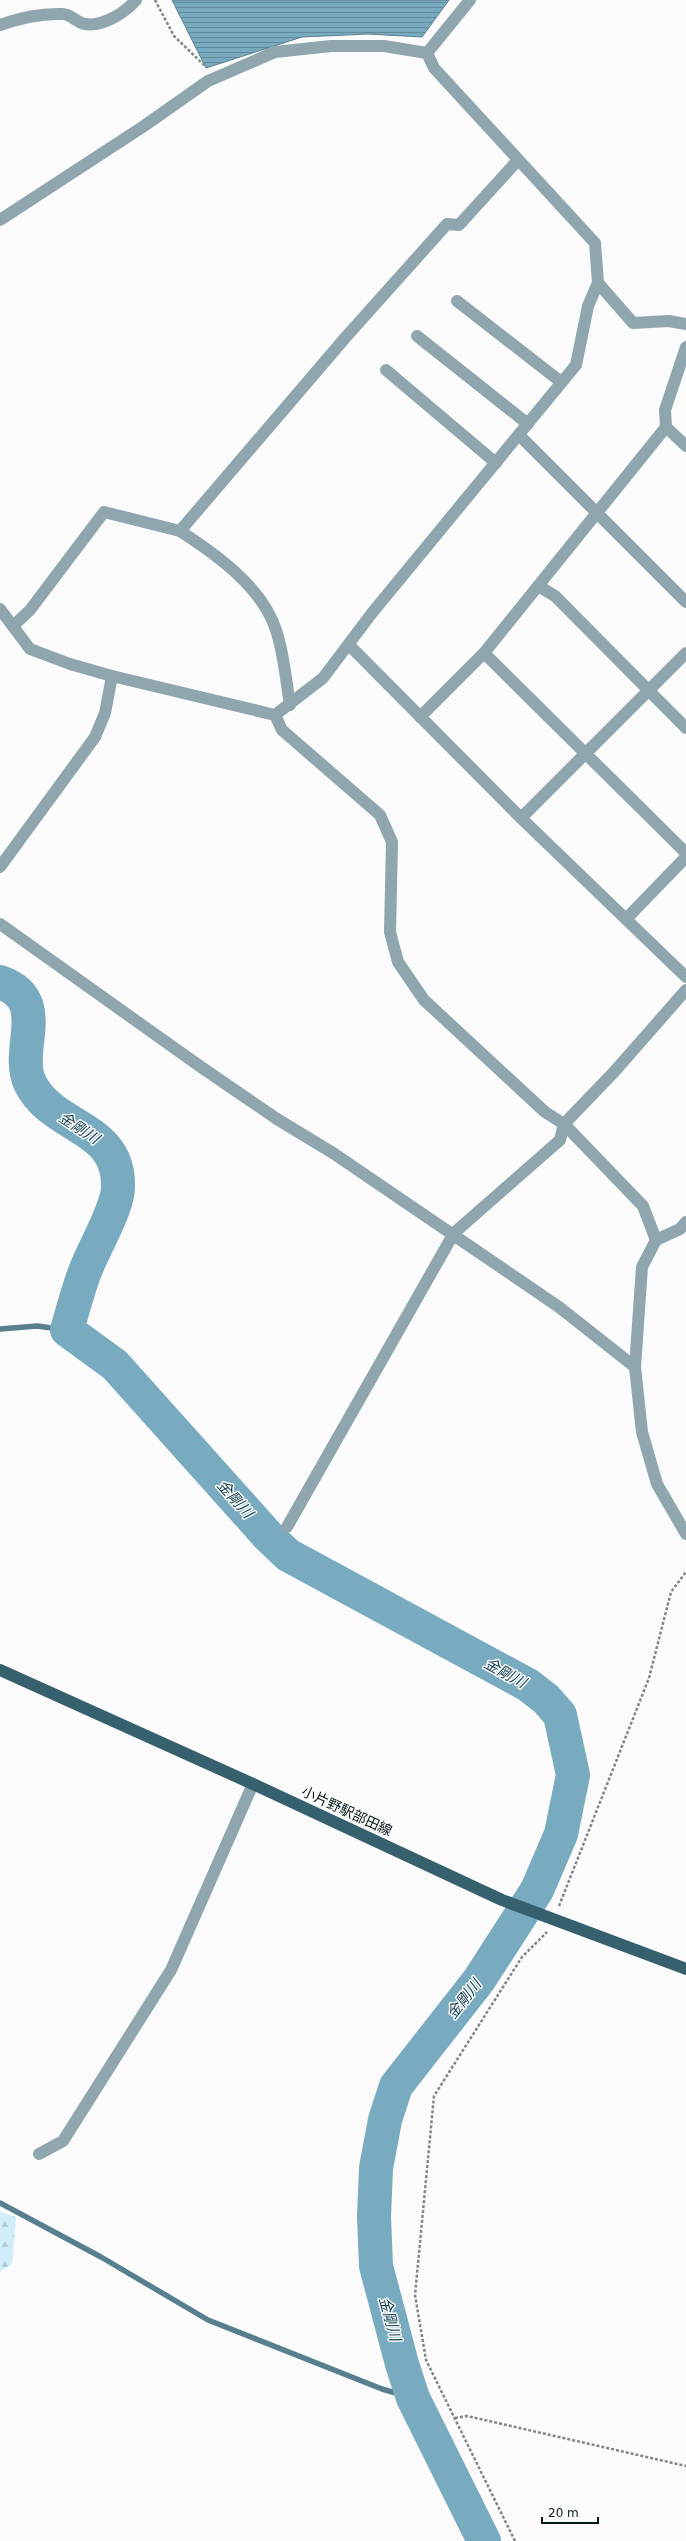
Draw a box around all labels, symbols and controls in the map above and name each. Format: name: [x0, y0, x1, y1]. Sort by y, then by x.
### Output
water label: 金剛川: [55, 1108, 104, 1149]
water label: 金剛川: [213, 1476, 258, 1523]
water label: 金剛川: [481, 1654, 531, 1693]
street label: 小片野駅部田線: [299, 1783, 395, 1839]
water label: 金剛川: [443, 1974, 486, 2022]
water label: 金剛川: [375, 2295, 405, 2345]
scale bar: [542, 2499, 598, 2525]
text: 20 m: [548, 2506, 579, 2520]

